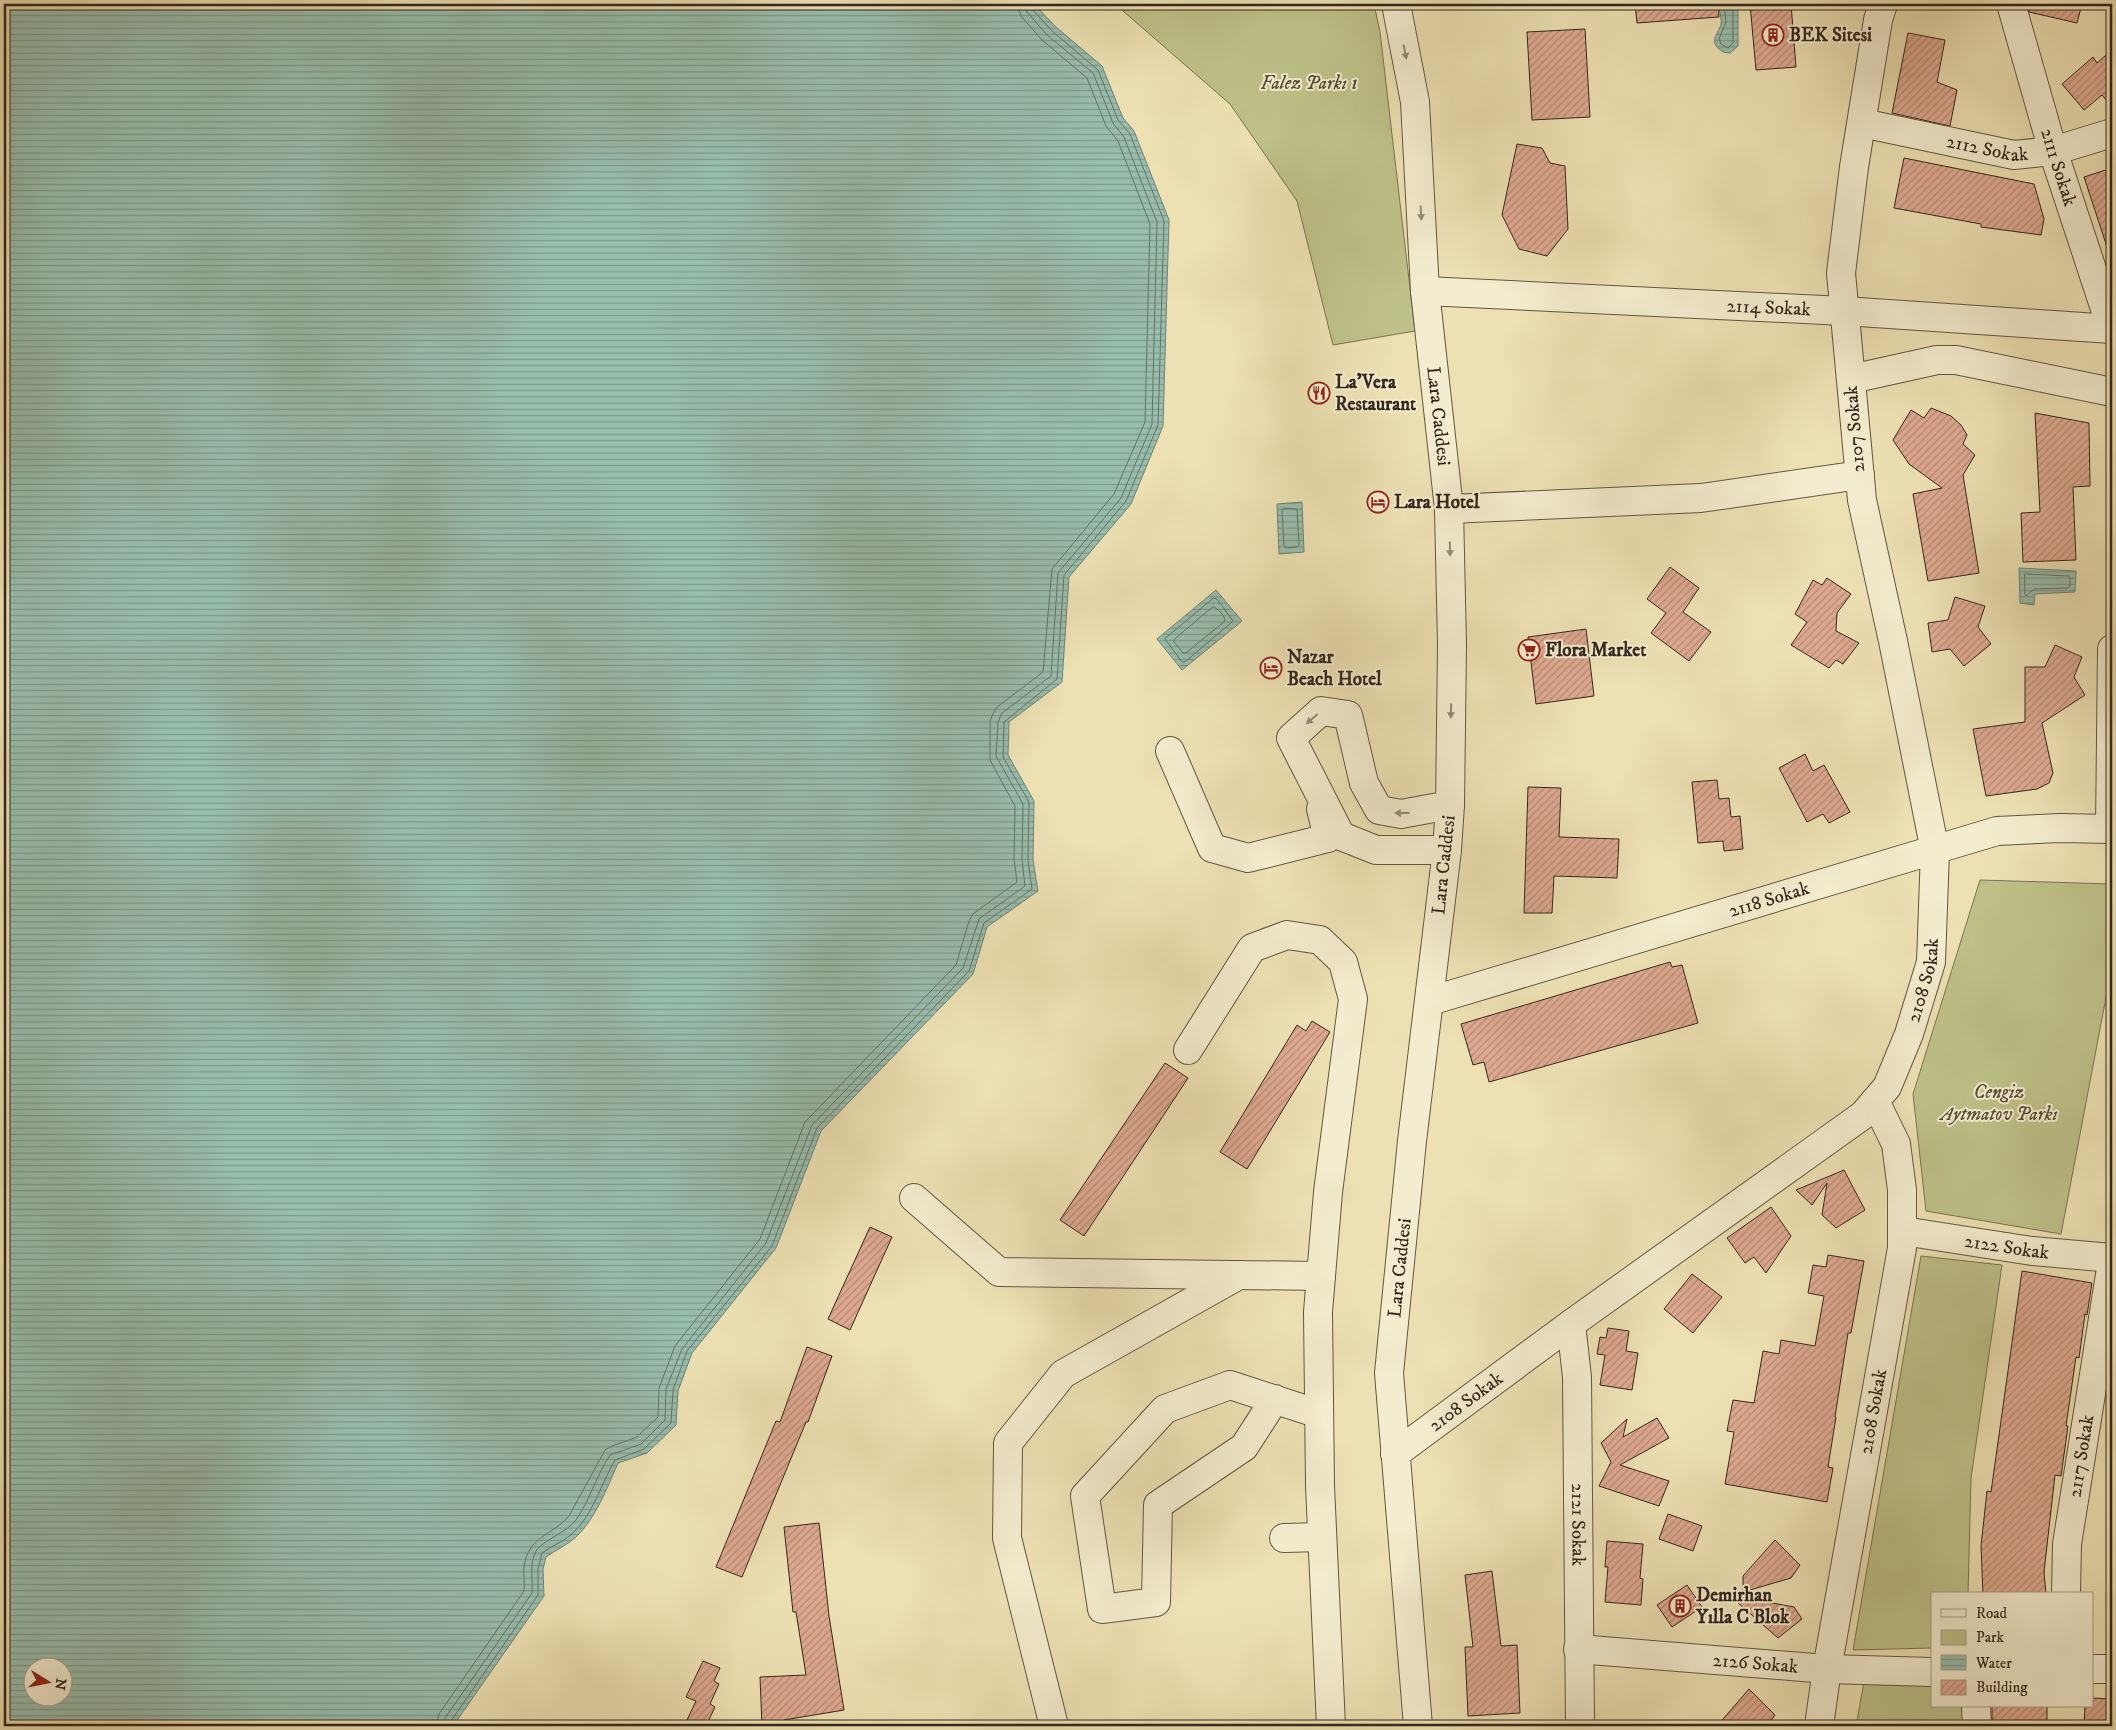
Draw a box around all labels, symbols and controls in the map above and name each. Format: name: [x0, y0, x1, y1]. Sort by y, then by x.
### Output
building icon: BEK Sitesi: [1761, 23, 1785, 47]
place label: BEK Sitesi: [1789, 24, 1872, 47]
one-way arrow: [1402, 44, 1410, 60]
park label: Falez Parkı 1: [1260, 72, 1358, 95]
street label: 2111 Sokak: [2036, 126, 2082, 210]
street label: 2112 Sokak: [1944, 130, 2030, 167]
one-way arrow: [1418, 205, 1426, 221]
street label: 2114 Sokak: [1726, 294, 1812, 321]
street label: Lara Caddesi: [1422, 365, 1456, 467]
place label: La'Vera Restaurant: [1335, 371, 1417, 416]
restaurant icon: La'Vera Restaurant: [1307, 381, 1331, 405]
street label: 2107 Sokak: [1840, 384, 1870, 473]
hotel icon: Lara Hotel: [1366, 490, 1390, 514]
place label: Lara Hotel: [1394, 491, 1480, 514]
one-way arrow: [1446, 541, 1454, 557]
supermarket icon: Flora Market: [1517, 638, 1541, 662]
place label: Flora Market: [1545, 639, 1647, 662]
place label: Nazar Beach Hotel: [1287, 646, 1382, 691]
hotel icon: Nazar Beach Hotel: [1259, 656, 1283, 680]
one-way arrow: [1447, 704, 1455, 720]
one-way arrow: [1306, 713, 1319, 724]
one-way arrow: [1394, 809, 1410, 817]
street label: Lara Caddesi: [1427, 814, 1461, 916]
street label: 2118 Sokak: [1726, 876, 1813, 922]
street label: 2108 Sokak: [1902, 937, 1943, 1025]
park label: Cengiz Aytmatov Parkı: [1939, 1081, 2057, 1126]
street label: Lara Caddesi: [1383, 1217, 1417, 1319]
street label: 2122 Sokak: [1963, 1229, 2051, 1264]
street label: 2108 Sokak: [1424, 1367, 1508, 1437]
street label: 2108 Sokak: [1854, 1367, 1892, 1456]
street label: 2117 Sokak: [2063, 1413, 2099, 1499]
street label: 2121 Sokak: [1566, 1483, 1590, 1567]
place label: Demirhan Yılla C Blok: [1695, 1584, 1790, 1629]
legend: [1931, 1592, 2094, 1708]
building icon: Demirhan Yılla C Blok: [1668, 1594, 1692, 1618]
text: Road: [1976, 1604, 2008, 1623]
text: Park: [1976, 1628, 2005, 1647]
street label: 2126 Sokak: [1712, 1648, 1800, 1678]
text: Water: [1975, 1654, 2012, 1673]
north arrow: [22, 1658, 72, 1708]
text: N: [50, 1677, 70, 1692]
text: Building: [1976, 1678, 2028, 1697]

